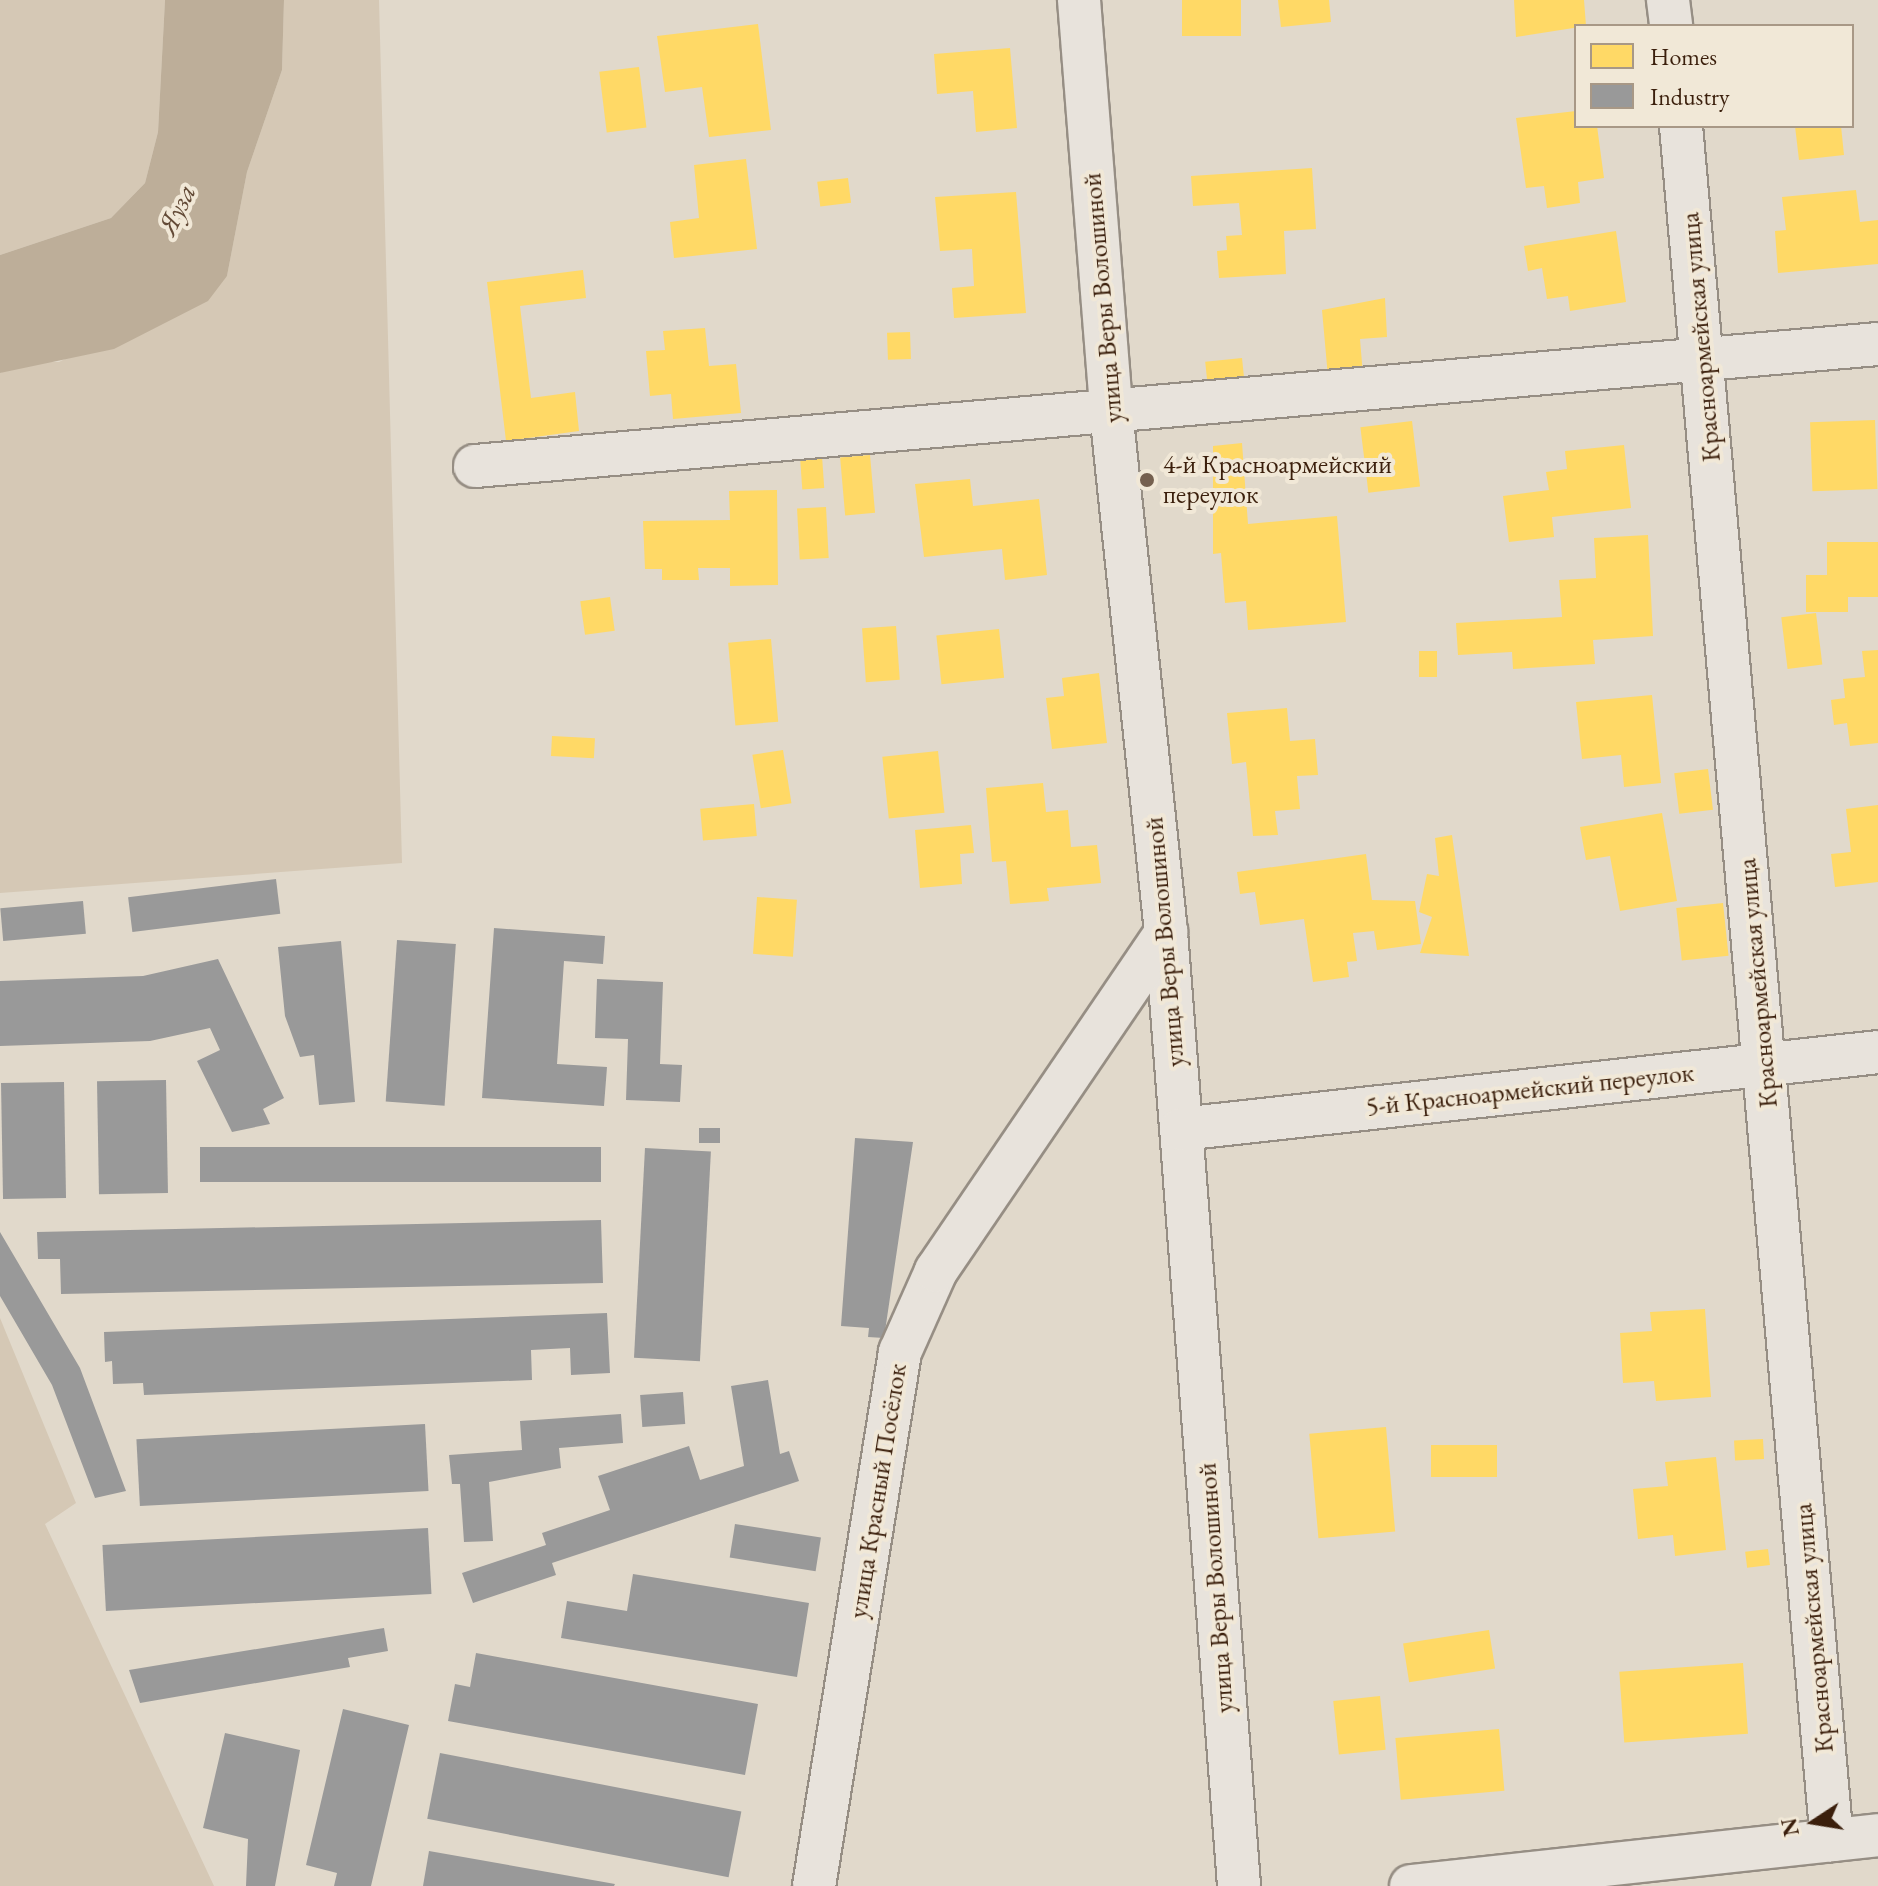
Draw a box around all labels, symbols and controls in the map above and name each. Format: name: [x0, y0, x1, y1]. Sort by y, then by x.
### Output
legend: [1574, 24, 1854, 128]
text: Homes: [1650, 41, 1717, 72]
text: Industry: [1650, 81, 1729, 112]
street label: улица Веры Волошиной: [1077, 172, 1129, 424]
water label: Яуза: [150, 178, 202, 240]
street label: Красноармейская улица: [1675, 211, 1727, 463]
place label: 4-й Красноармейский переулок: [1163, 449, 1392, 510]
marker: 4-й Красноармейский переулок: [1138, 471, 1156, 489]
street label: улица Веры Волошиной: [1139, 816, 1191, 1068]
street label: Красноармейская улица: [1732, 857, 1784, 1109]
street label: 5-й Красноармейский переулок: [1364, 1057, 1696, 1123]
street label: улица Красный Посёлок: [842, 1361, 914, 1621]
street label: улица Веры Волошиной: [1192, 1462, 1240, 1714]
street label: Красноармейская улица: [1788, 1502, 1840, 1754]
north arrow: [1774, 1782, 1854, 1862]
text: N: [1774, 1815, 1806, 1839]

